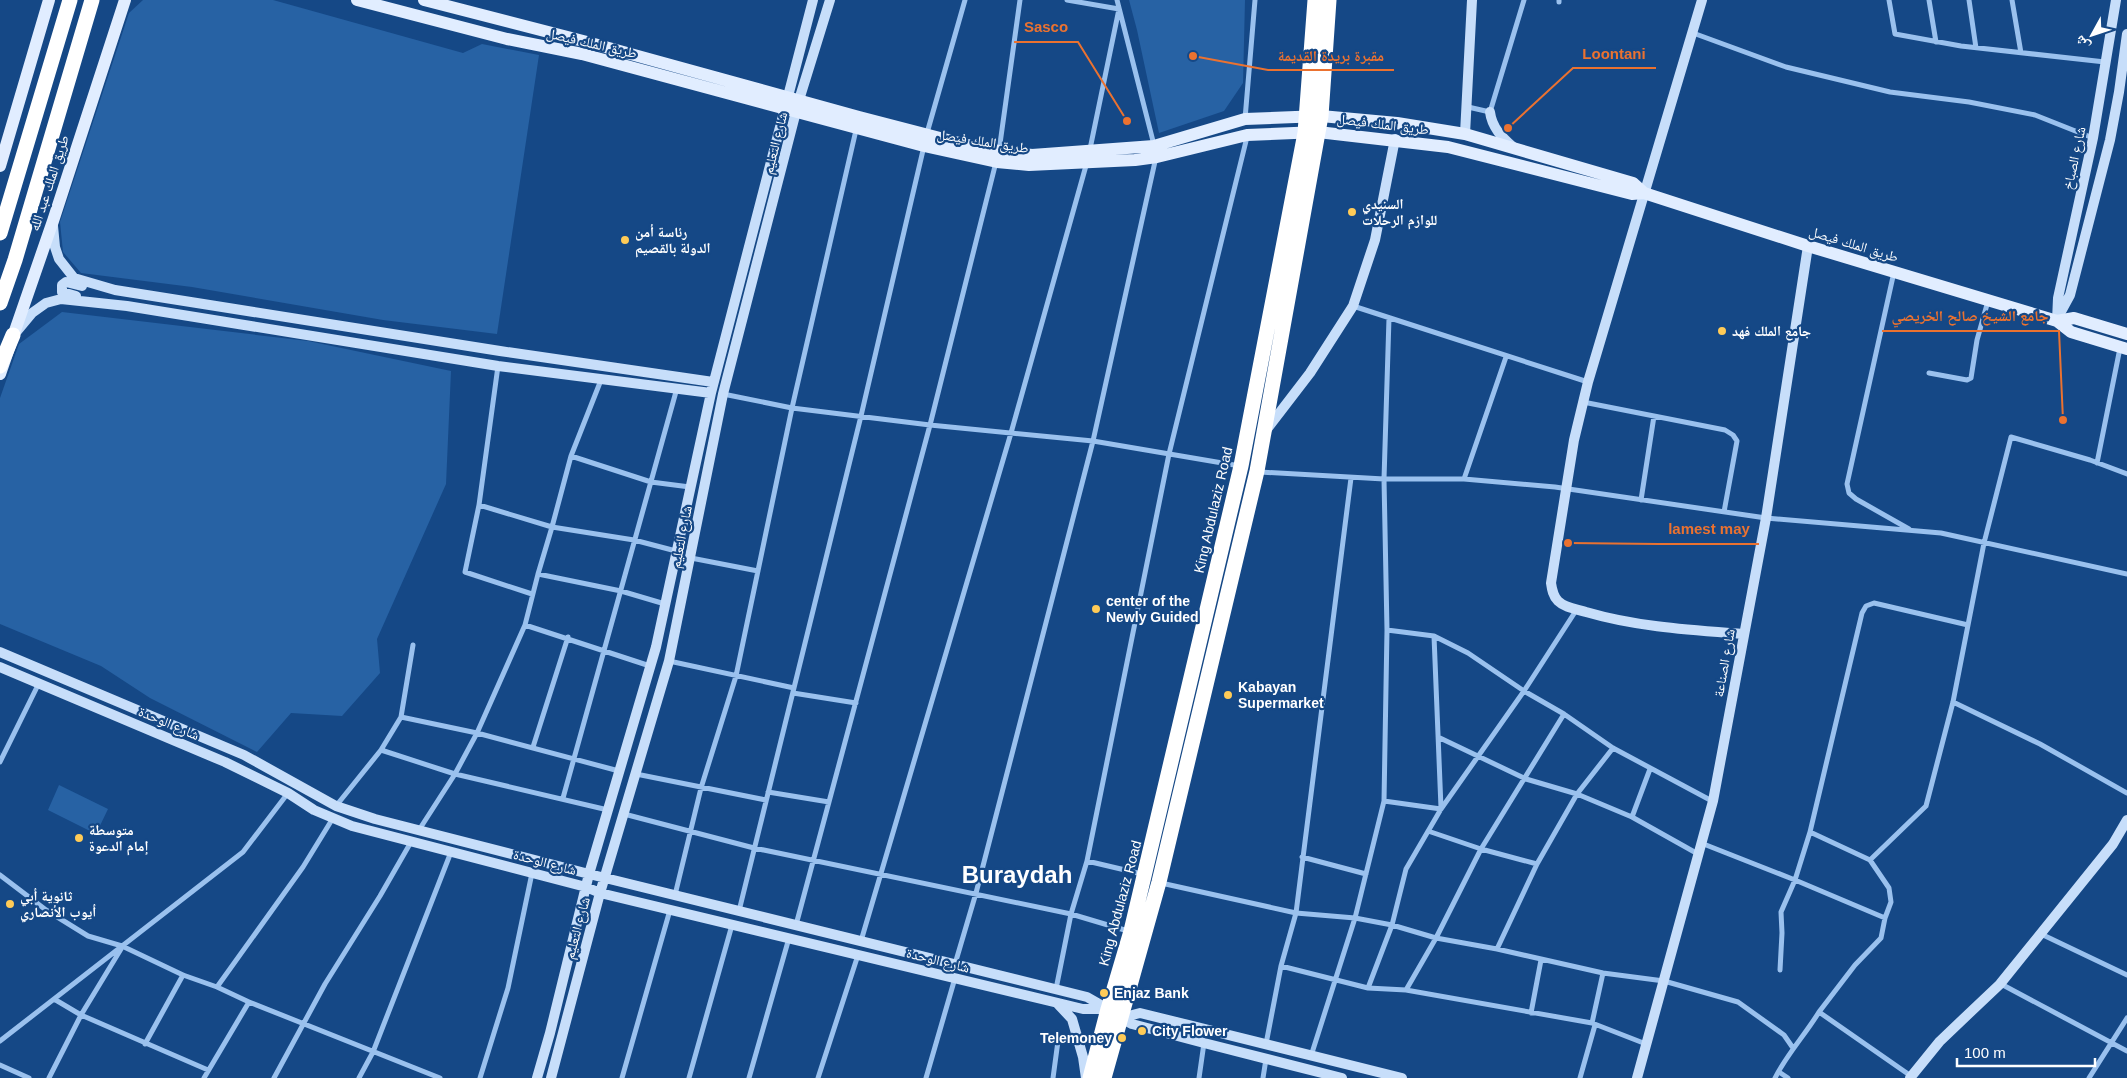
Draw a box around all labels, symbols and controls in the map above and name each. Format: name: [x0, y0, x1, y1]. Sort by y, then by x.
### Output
north arrow: [2067, 10, 2117, 60]
callout: Sasco: [1014, 12, 1078, 42]
text: Sasco: [1024, 18, 1068, 35]
street label: طريق الملك فيصل: [545, 25, 639, 63]
text: ش: [2071, 32, 2094, 54]
callout: Loontani: [1573, 38, 1656, 68]
callout: مقبرة بريدة القديمة: [1268, 40, 1394, 70]
text: Loontani: [1582, 45, 1646, 62]
text: مقبرة بريدة القديمة: [1278, 47, 1384, 65]
street label: شارع التعليم: [760, 110, 792, 176]
street label: طريق الملك فيصل: [1336, 110, 1430, 140]
street label: شارع الصباخ: [2059, 125, 2090, 191]
street label: طريق الملك فيصل: [936, 126, 1030, 158]
street label: طريق الملك عبد الله: [26, 133, 74, 234]
place label: السنيدي للوازم الرحلات: [1362, 196, 1437, 230]
marker: السنيدي للوازم الرحلات: [1346, 206, 1358, 218]
street label: طريق الملك فيصل: [1807, 223, 1901, 267]
place label: رئاسة أمن الدولة بالقصيم: [635, 224, 711, 258]
marker: رئاسة أمن الدولة بالقصيم: [619, 234, 631, 246]
callout: جامع الشيخ صالح الخريصي: [1882, 301, 2059, 331]
text: جامع الشيخ صالح الخريصي: [1892, 307, 2049, 328]
place label: جامع الملك فهد: [1732, 323, 1811, 341]
marker: جامع الملك فهد: [1716, 325, 1728, 337]
street label: King Abdulaziz Road: [1191, 445, 1235, 575]
street label: شارع التعليم: [667, 504, 697, 570]
callout: lamest may: [1658, 514, 1759, 544]
text: lamest may: [1668, 520, 1751, 537]
place label: center of the Newly Guided: [1106, 593, 1199, 625]
marker: center of the Newly Guided: [1090, 603, 1102, 615]
street label: شارع الصناعة: [1710, 628, 1740, 699]
place label: Kabayan Supermarket: [1238, 679, 1324, 711]
marker: Kabayan Supermarket: [1222, 689, 1234, 701]
street label: شارع الوحدة: [135, 703, 202, 745]
place label: متوسطة إمام الدعوة: [89, 822, 148, 856]
marker: متوسطة إمام الدعوة: [73, 832, 85, 844]
street label: King Abdulaziz Road: [1096, 839, 1144, 967]
street label: شارع الوحدة: [511, 846, 578, 880]
district label: Buraydah: [962, 861, 1072, 888]
place label: ثانوية أبي أيوب الأنصاري: [20, 888, 96, 923]
street label: شارع التعليم: [561, 895, 595, 961]
marker: ثانوية أبي أيوب الأنصاري: [4, 898, 16, 910]
street label: شارع الوحدة: [904, 944, 971, 978]
place label: Enjaz Bank: [1114, 985, 1189, 1001]
marker: Enjaz Bank: [1098, 987, 1110, 999]
place label: City Flower: [1152, 1023, 1228, 1039]
marker: City Flower: [1136, 1025, 1148, 1037]
place label: Telemoney: [1040, 1030, 1112, 1046]
marker: Telemoney: [1116, 1032, 1128, 1044]
scale bar: [1957, 1036, 2094, 1068]
text: 100 m: [1964, 1044, 2006, 1061]

